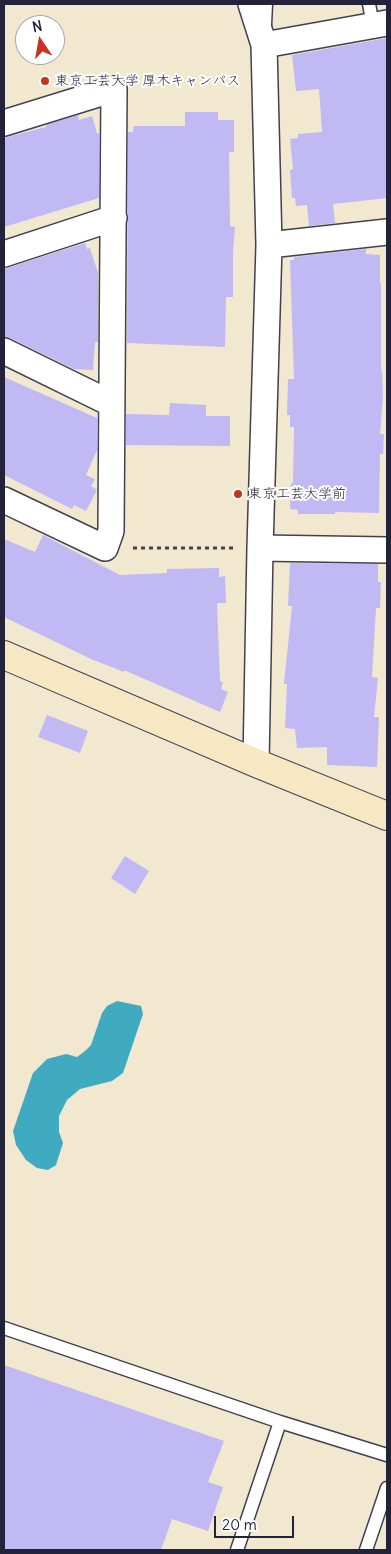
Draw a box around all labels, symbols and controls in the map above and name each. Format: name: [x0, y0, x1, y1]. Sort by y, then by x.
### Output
north arrow: [15, 15, 65, 65]
text: N: [30, 16, 44, 36]
place label: 東京工芸大学 厚木キャンパス: [55, 73, 240, 89]
marker: 東京工芸大学 厚木キャンパス: [39, 75, 51, 87]
place label: 東京工芸大学前: [248, 486, 346, 502]
marker: 東京工芸大学前: [232, 488, 244, 500]
scale bar: [216, 1506, 296, 1538]
text: 20 m: [222, 1515, 257, 1534]

